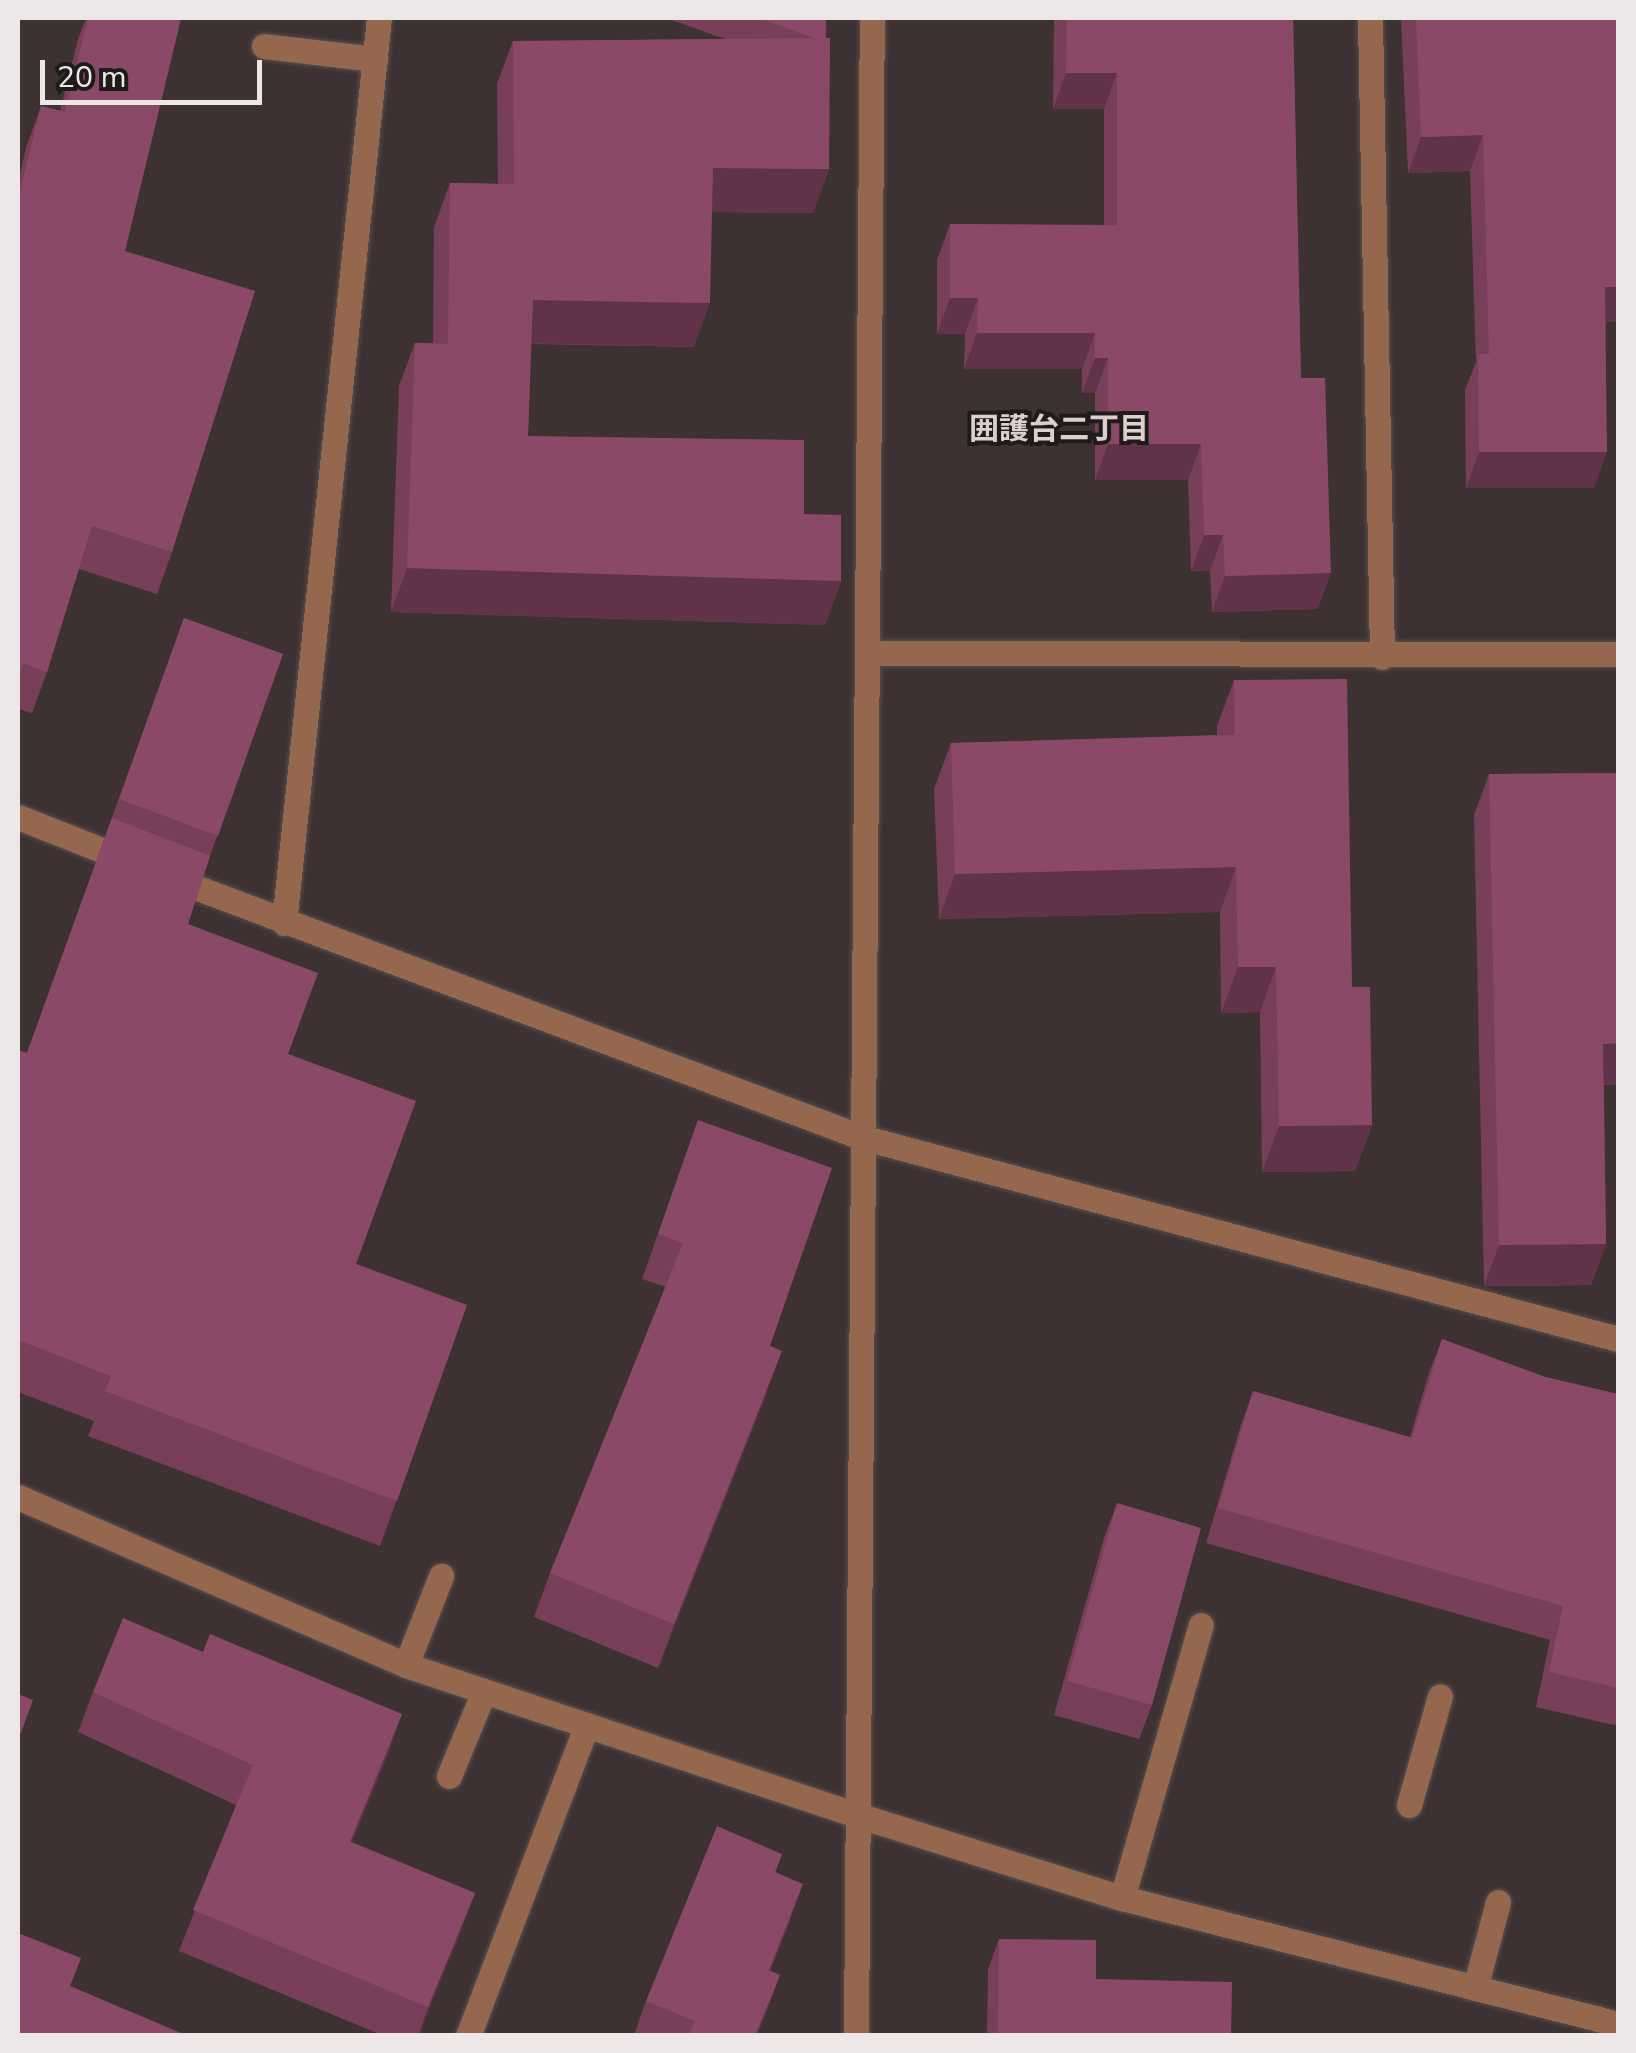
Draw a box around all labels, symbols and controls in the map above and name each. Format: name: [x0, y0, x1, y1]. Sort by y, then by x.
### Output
scale bar: [45, 40, 268, 102]
text: 20 m: [57, 57, 126, 98]
district label: 囲護台二丁目: [969, 412, 1149, 448]

